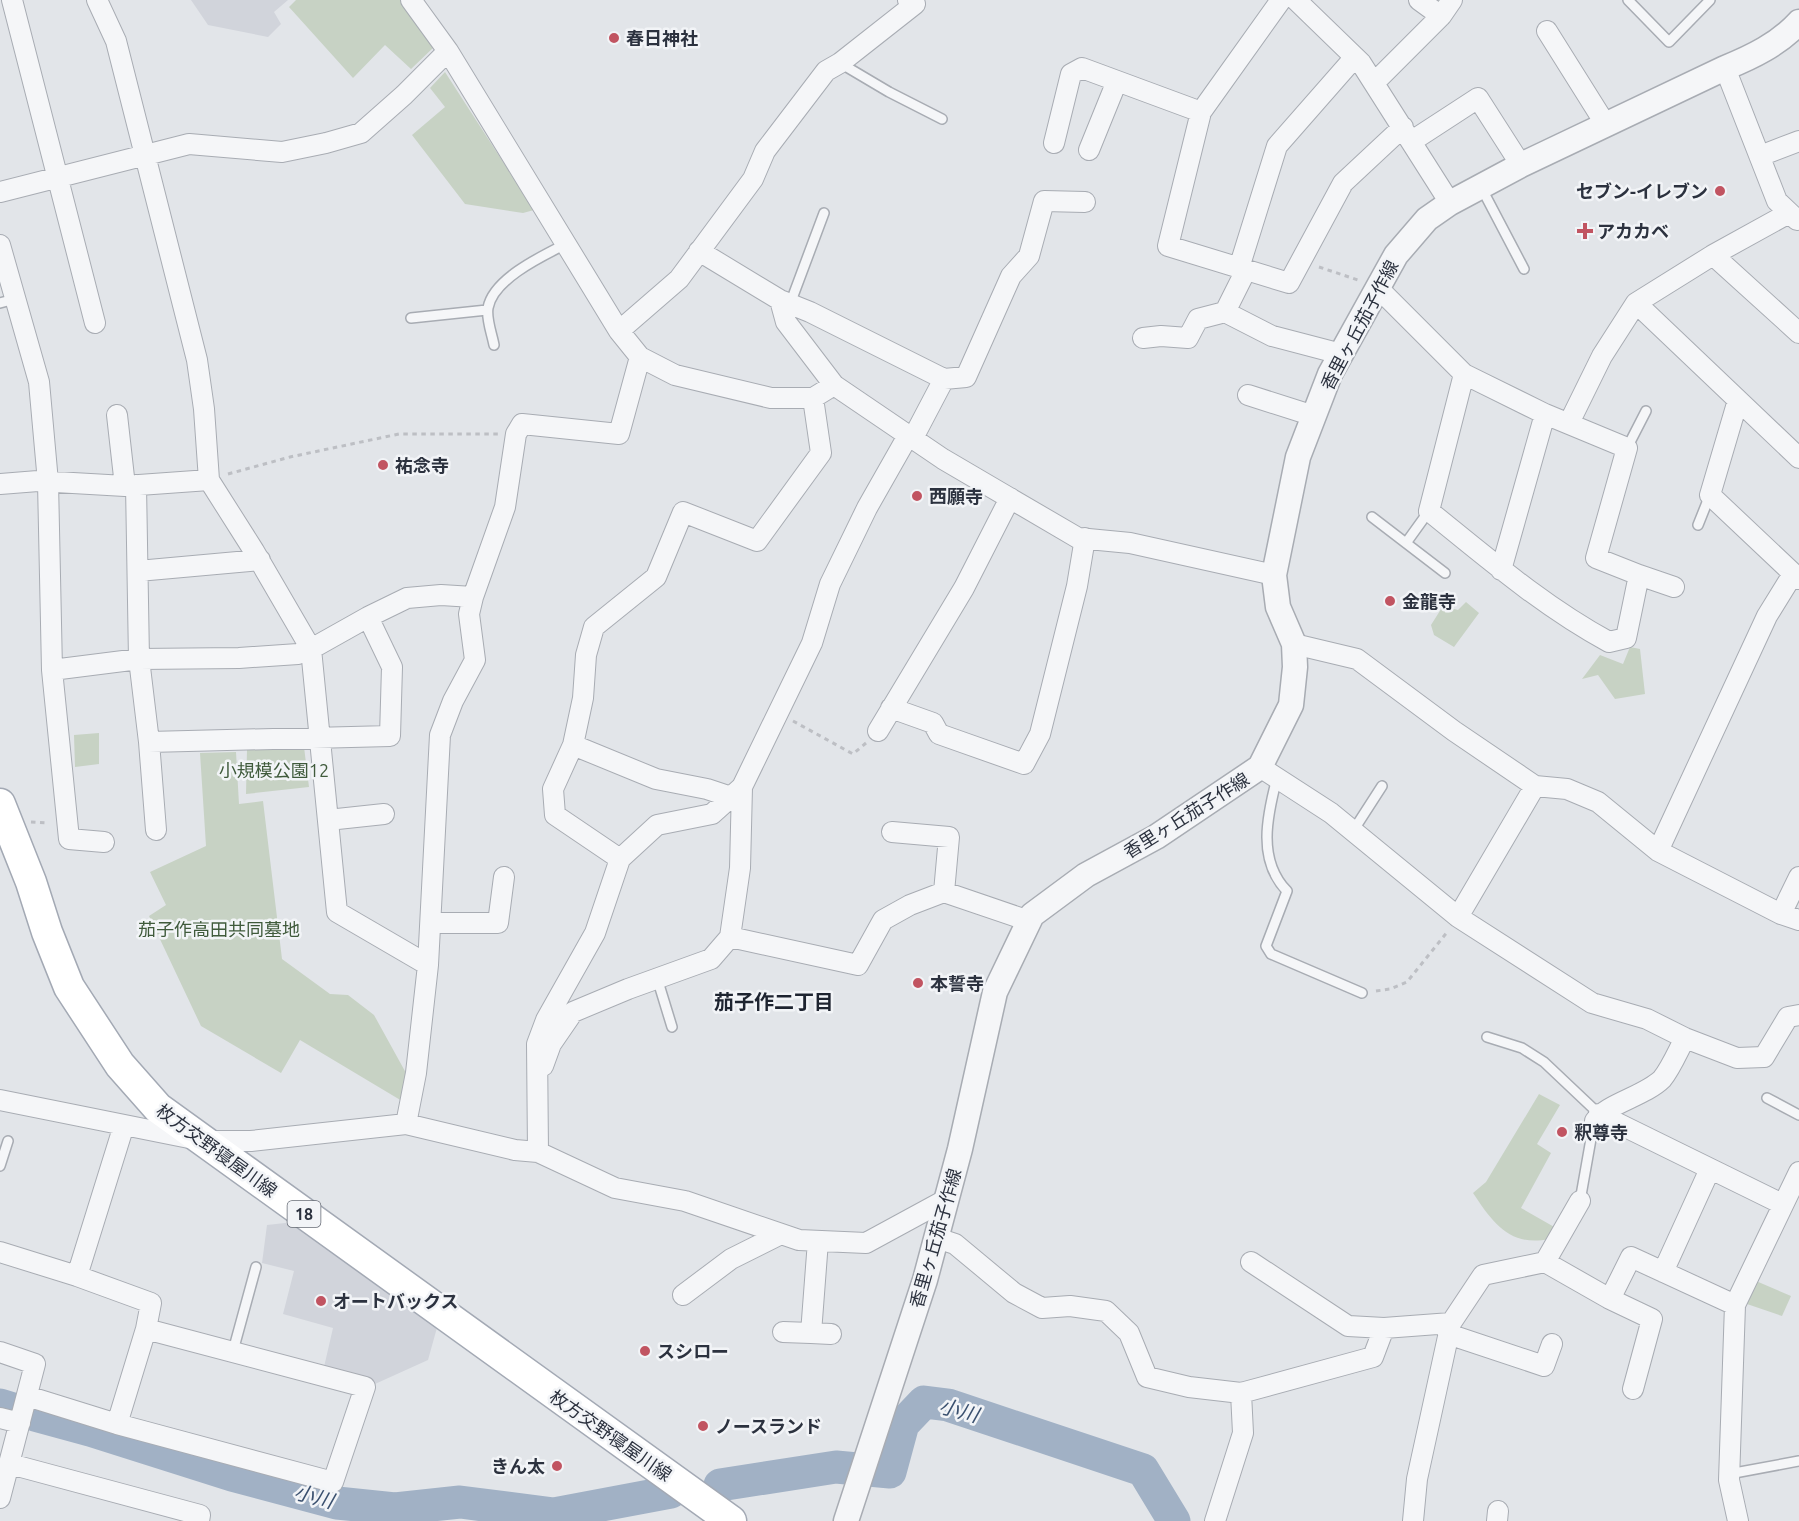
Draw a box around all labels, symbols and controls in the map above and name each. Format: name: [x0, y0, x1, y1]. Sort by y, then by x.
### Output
place label: 春日神社: [626, 28, 698, 48]
marker: 春日神社: [607, 31, 621, 45]
place label: セブン-イレブン: [1576, 181, 1708, 201]
marker: セブン-イレブン: [1713, 184, 1727, 198]
place label: アカカベ: [1597, 221, 1669, 241]
marker: アカカベ: [1578, 224, 1592, 238]
street label: 香里ヶ丘茄子作線: [1316, 257, 1402, 393]
place label: 祐念寺: [395, 455, 449, 475]
marker: 祐念寺: [376, 458, 390, 472]
place label: 西願寺: [929, 486, 983, 506]
marker: 西願寺: [910, 489, 924, 503]
place label: 金龍寺: [1402, 591, 1456, 611]
marker: 金龍寺: [1383, 594, 1397, 608]
park label: 小規模公園12: [219, 760, 329, 780]
street label: 香里ヶ丘茄子作線: [1120, 768, 1252, 862]
park label: 茄子作高田共同墓地: [138, 919, 300, 939]
place label: 本誓寺: [930, 973, 984, 993]
marker: 本誓寺: [911, 976, 925, 990]
district label: 茄子作二丁目: [714, 990, 834, 1013]
street label: 枚方交野寝屋川線: [153, 1100, 281, 1200]
place label: 釈尊寺: [1574, 1122, 1628, 1142]
marker: 釈尊寺: [1555, 1125, 1569, 1139]
street label: 香里ヶ丘茄子作線: [906, 1166, 964, 1310]
road number: 18: [288, 1201, 320, 1227]
place label: オートバックス: [333, 1291, 458, 1311]
marker: オートバックス: [314, 1294, 328, 1308]
place label: スシロー: [657, 1341, 729, 1361]
marker: スシロー: [638, 1344, 652, 1358]
street label: 枚方交野寝屋川線: [546, 1386, 676, 1484]
water label: 小川: [937, 1394, 983, 1427]
place label: ノースランド: [715, 1416, 822, 1436]
marker: ノースランド: [696, 1419, 710, 1433]
place label: きん太: [491, 1456, 545, 1476]
marker: きん太: [550, 1459, 564, 1473]
water label: 小川: [292, 1480, 338, 1513]

